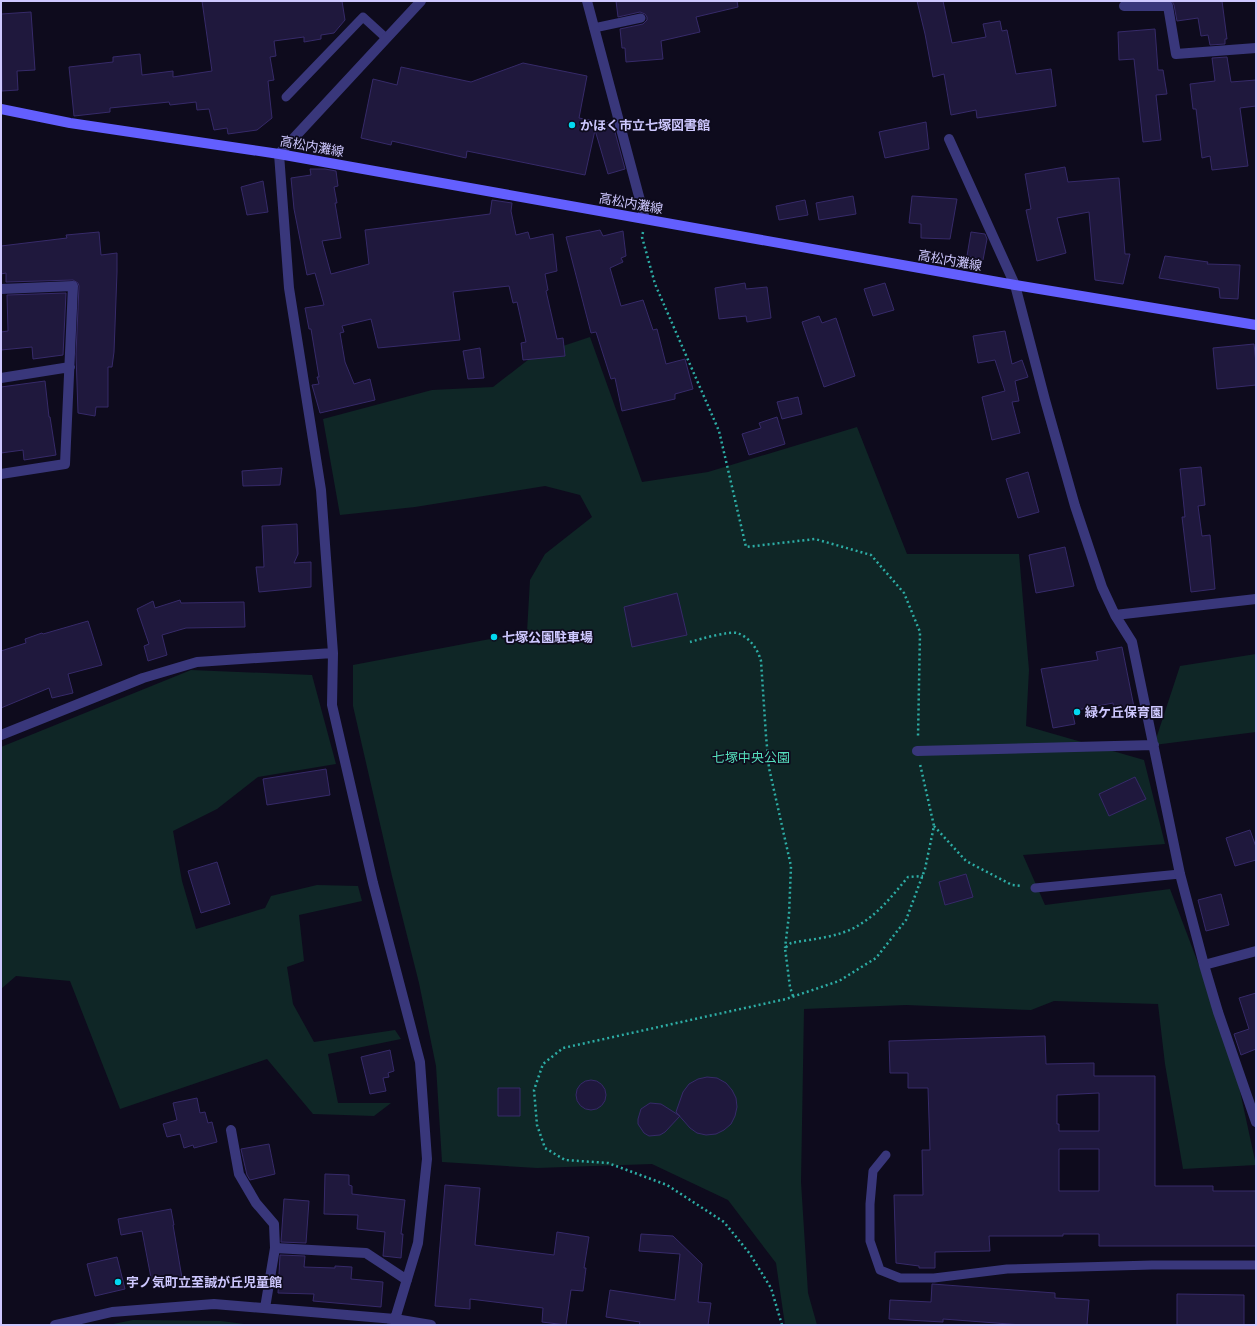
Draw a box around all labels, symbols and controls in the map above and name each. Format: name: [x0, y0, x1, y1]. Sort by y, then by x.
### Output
place label: かほく市立七塚図書館: [580, 117, 710, 134]
marker: かほく市立七塚図書館: [567, 120, 577, 130]
street label: 高松内灘線: [278, 132, 345, 161]
street label: 高松内灘線: [597, 189, 664, 218]
street label: 高松内灘線: [916, 246, 983, 275]
place label: 七塚公園駐車場: [502, 629, 593, 646]
marker: 七塚公園駐車場: [489, 632, 499, 642]
place label: 緑ケ丘保育園: [1084, 704, 1163, 721]
marker: 緑ケ丘保育園: [1072, 707, 1082, 717]
park label: 七塚中央公園: [712, 749, 790, 766]
place label: 宇ノ気町立至誠が丘児童館: [126, 1274, 282, 1291]
marker: 宇ノ気町立至誠が丘児童館: [113, 1277, 123, 1287]

